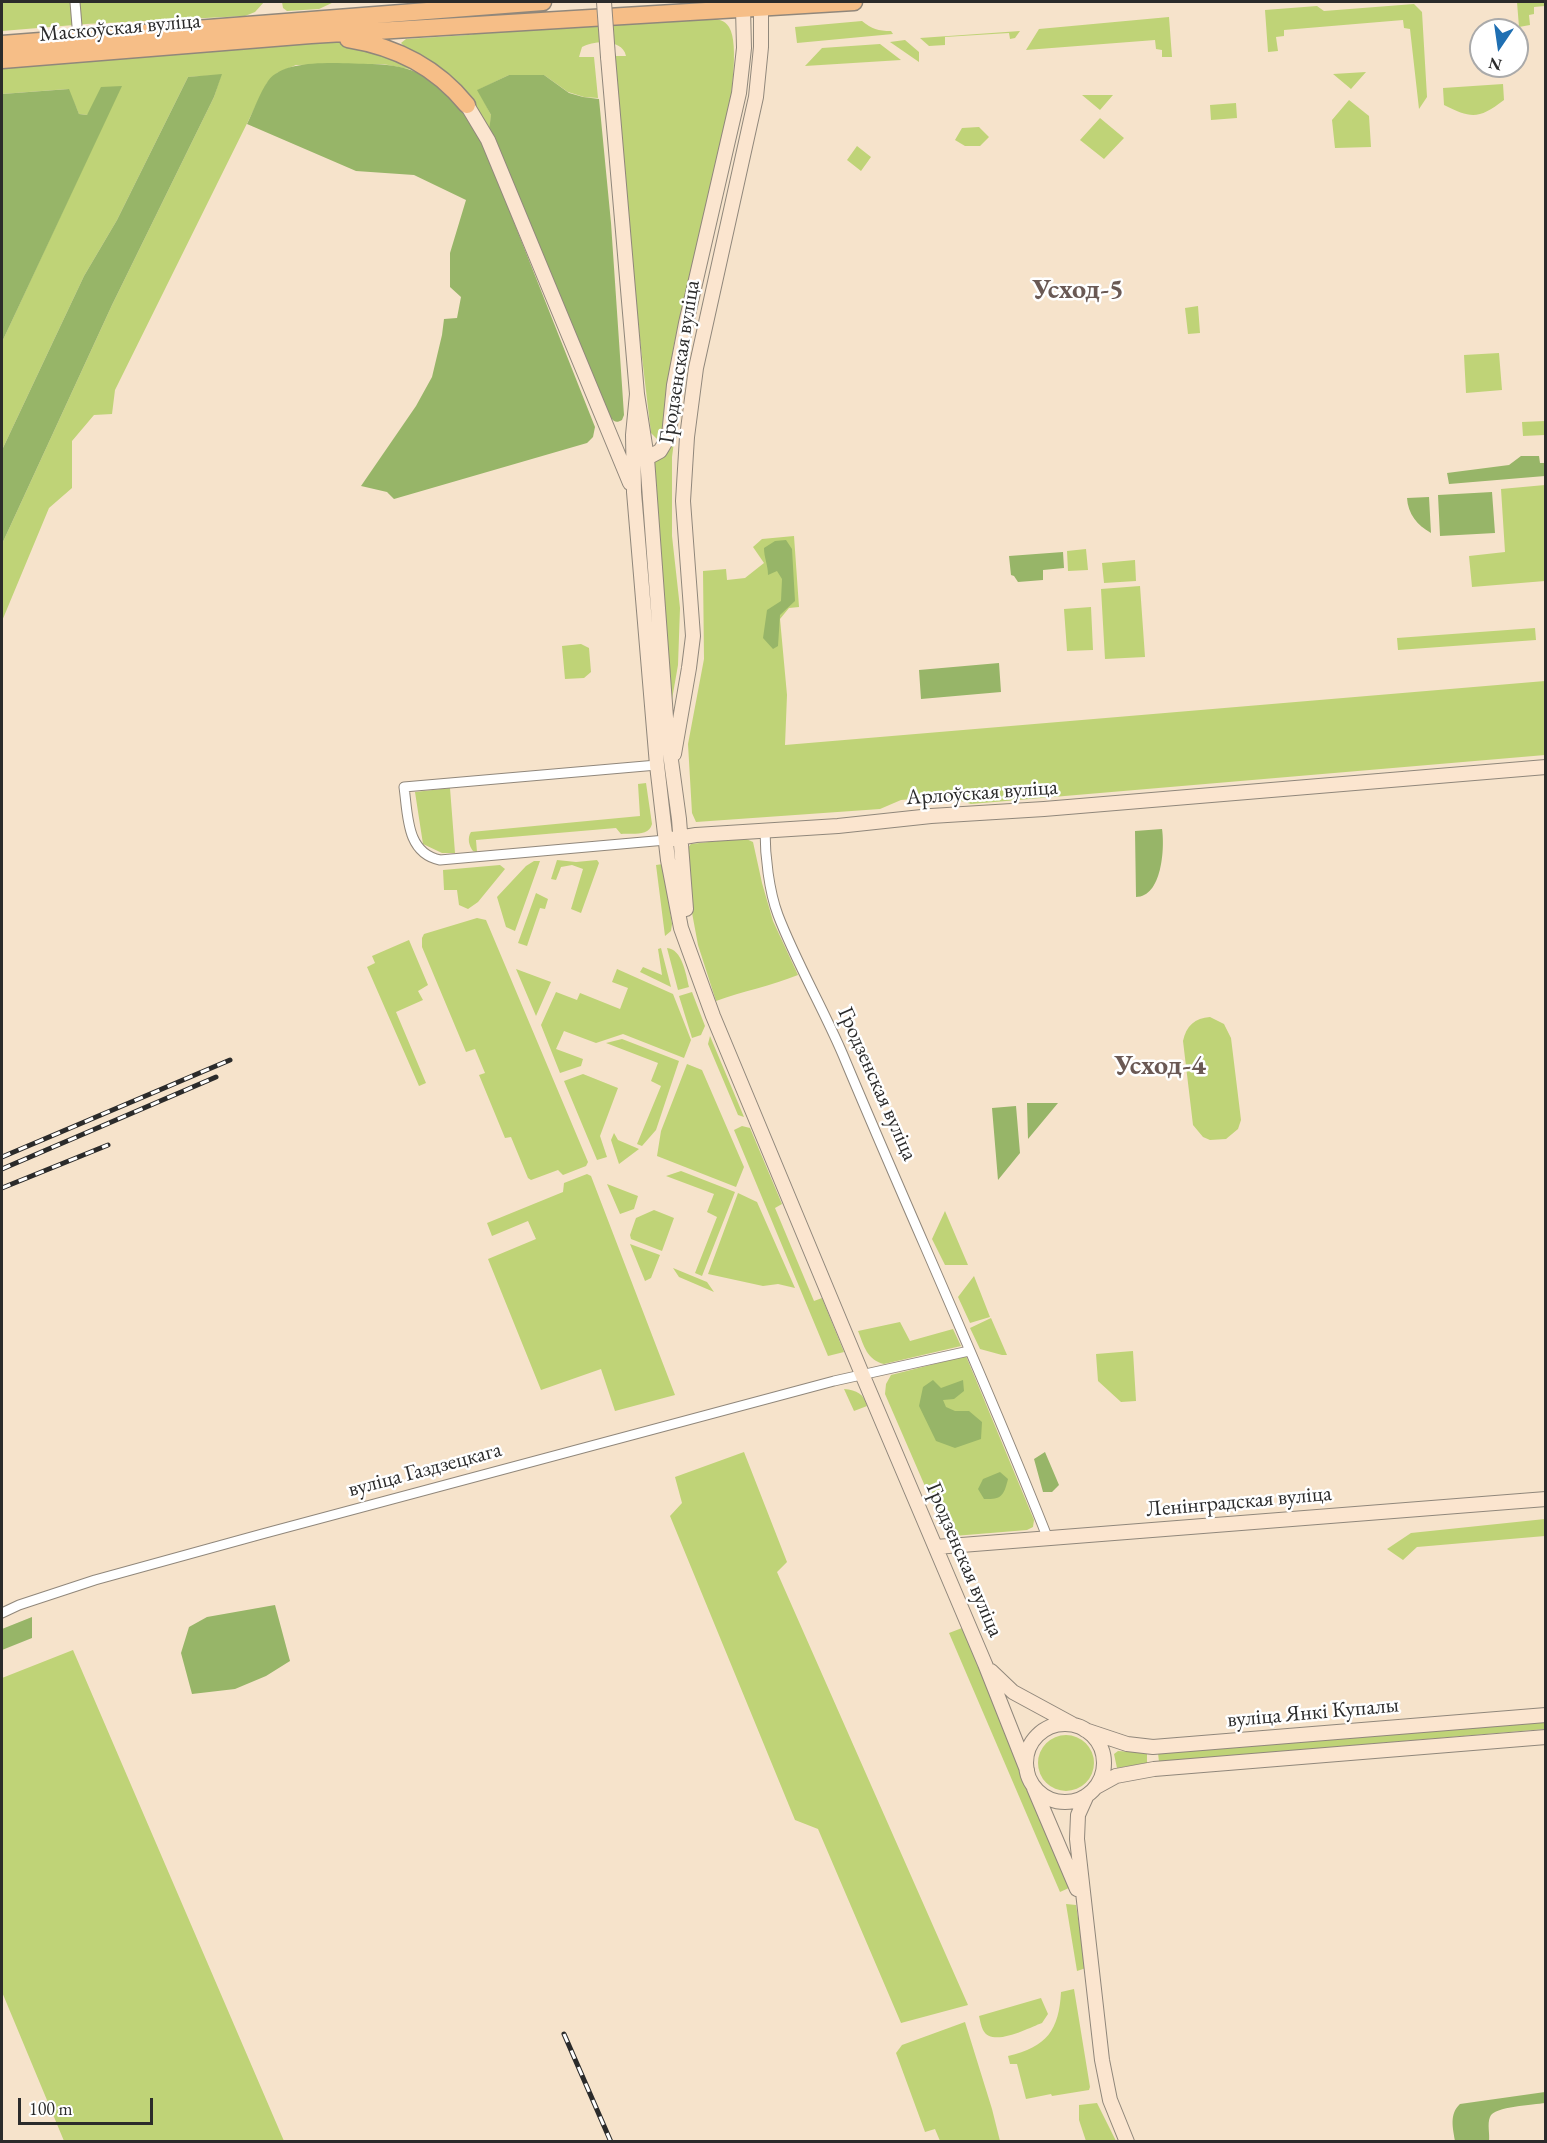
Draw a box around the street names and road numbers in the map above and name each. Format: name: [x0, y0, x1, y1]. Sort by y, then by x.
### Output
street label: Маскоўская вуліца: [38, 8, 202, 48]
street label: Гродзенская вуліца: [654, 278, 706, 446]
street label: Арлоўская вуліца: [905, 775, 1059, 811]
street label: Гродзенская вуліца: [831, 1003, 923, 1165]
street label: вуліца Газдзецкага: [345, 1437, 505, 1503]
street label: Гродзенская вуліца: [920, 1479, 1008, 1641]
street label: Ленінградская вуліца: [1145, 1481, 1333, 1523]
street label: вуліца Янкі Купалы: [1226, 1692, 1400, 1734]

